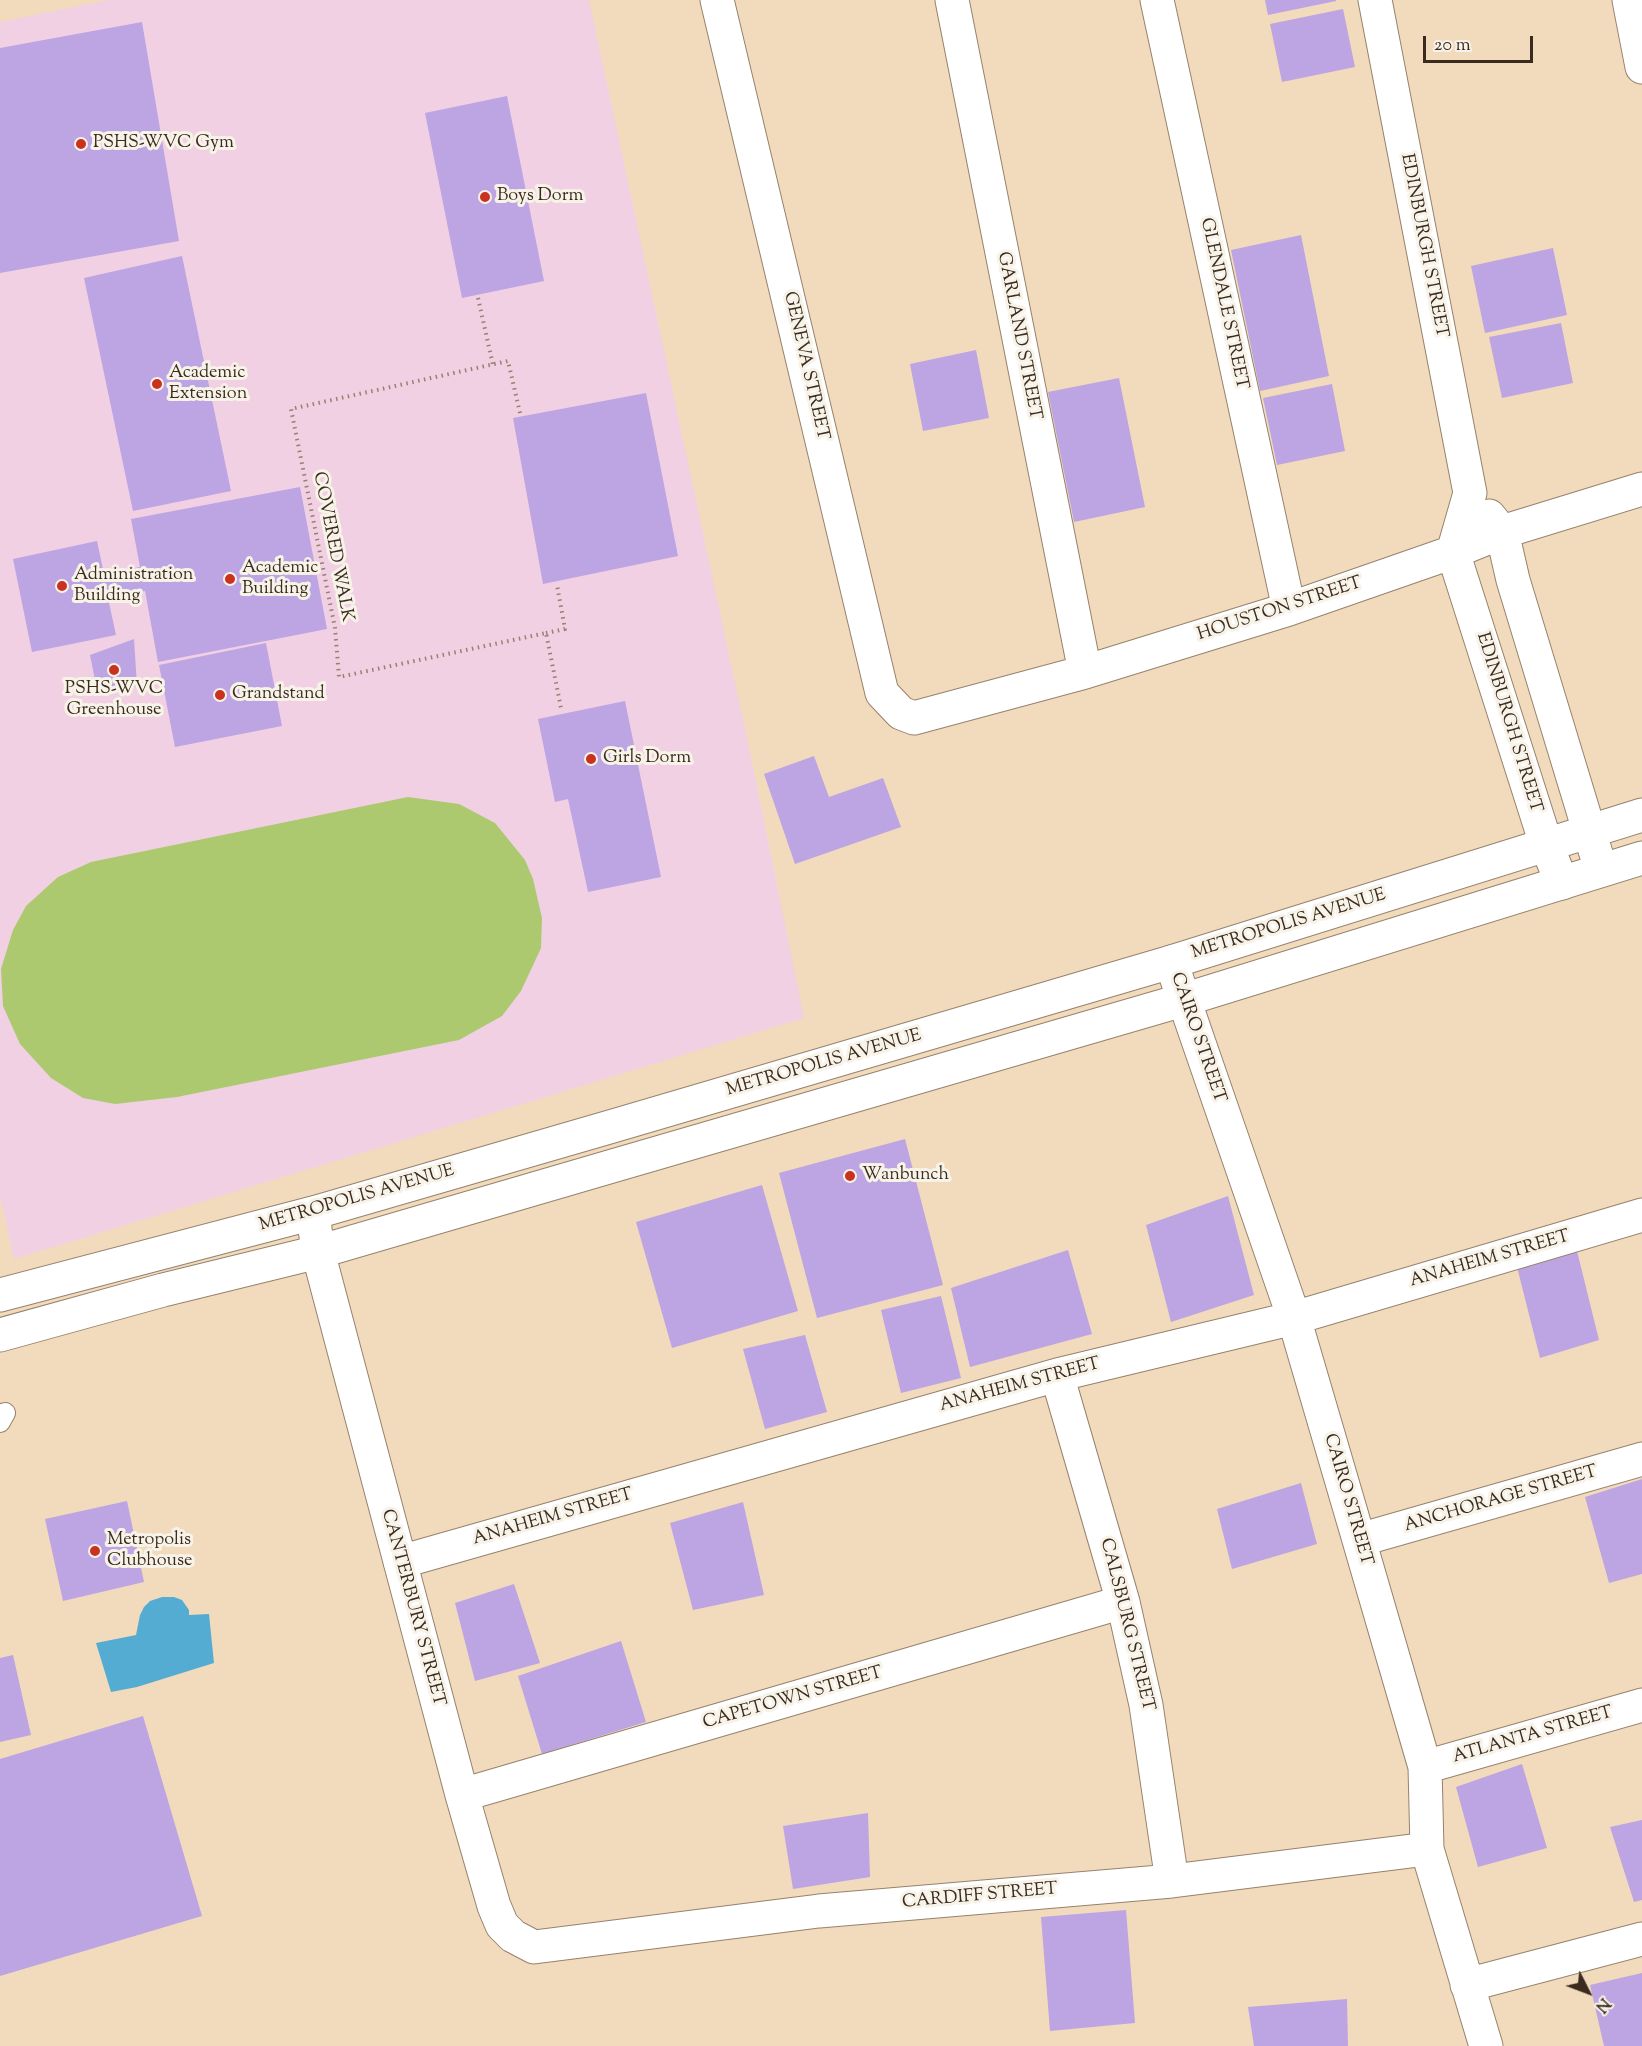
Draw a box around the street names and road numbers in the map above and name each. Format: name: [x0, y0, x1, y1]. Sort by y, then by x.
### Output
street label: EDINBURGH STREET: [1395, 152, 1451, 340]
street label: GLENDALE STREET: [1194, 216, 1252, 392]
street label: GARLAND STREET: [991, 250, 1045, 422]
street label: GENEVA STREET: [777, 290, 833, 442]
street label: COVERED WALK: [307, 470, 357, 624]
street label: HOUSTON STREET: [1195, 573, 1365, 647]
street label: EDINBURGH STREET: [1470, 630, 1546, 816]
street label: METROPOLIS AVENUE: [1189, 885, 1389, 965]
street label: CAIRO STREET: [1165, 970, 1229, 1106]
street label: METROPOLIS AVENUE: [724, 1026, 924, 1102]
street label: METROPOLIS AVENUE: [257, 1161, 457, 1237]
street label: ANAHEIM STREET: [1408, 1227, 1572, 1293]
street label: ANAHEIM STREET: [937, 1354, 1103, 1418]
street label: CAIRO STREET: [1318, 1431, 1376, 1569]
street label: ANCHORAGE STREET: [1402, 1462, 1600, 1538]
street label: ANAHEIM STREET: [471, 1485, 635, 1551]
street label: CANTERBURY STREET: [375, 1507, 449, 1709]
street label: CALSBURG STREET: [1094, 1536, 1158, 1714]
street label: CAPETOWN STREET: [701, 1663, 885, 1735]
street label: ATLANTA STREET: [1450, 1703, 1616, 1769]
street label: CARDIFF STREET: [901, 1879, 1059, 1915]

